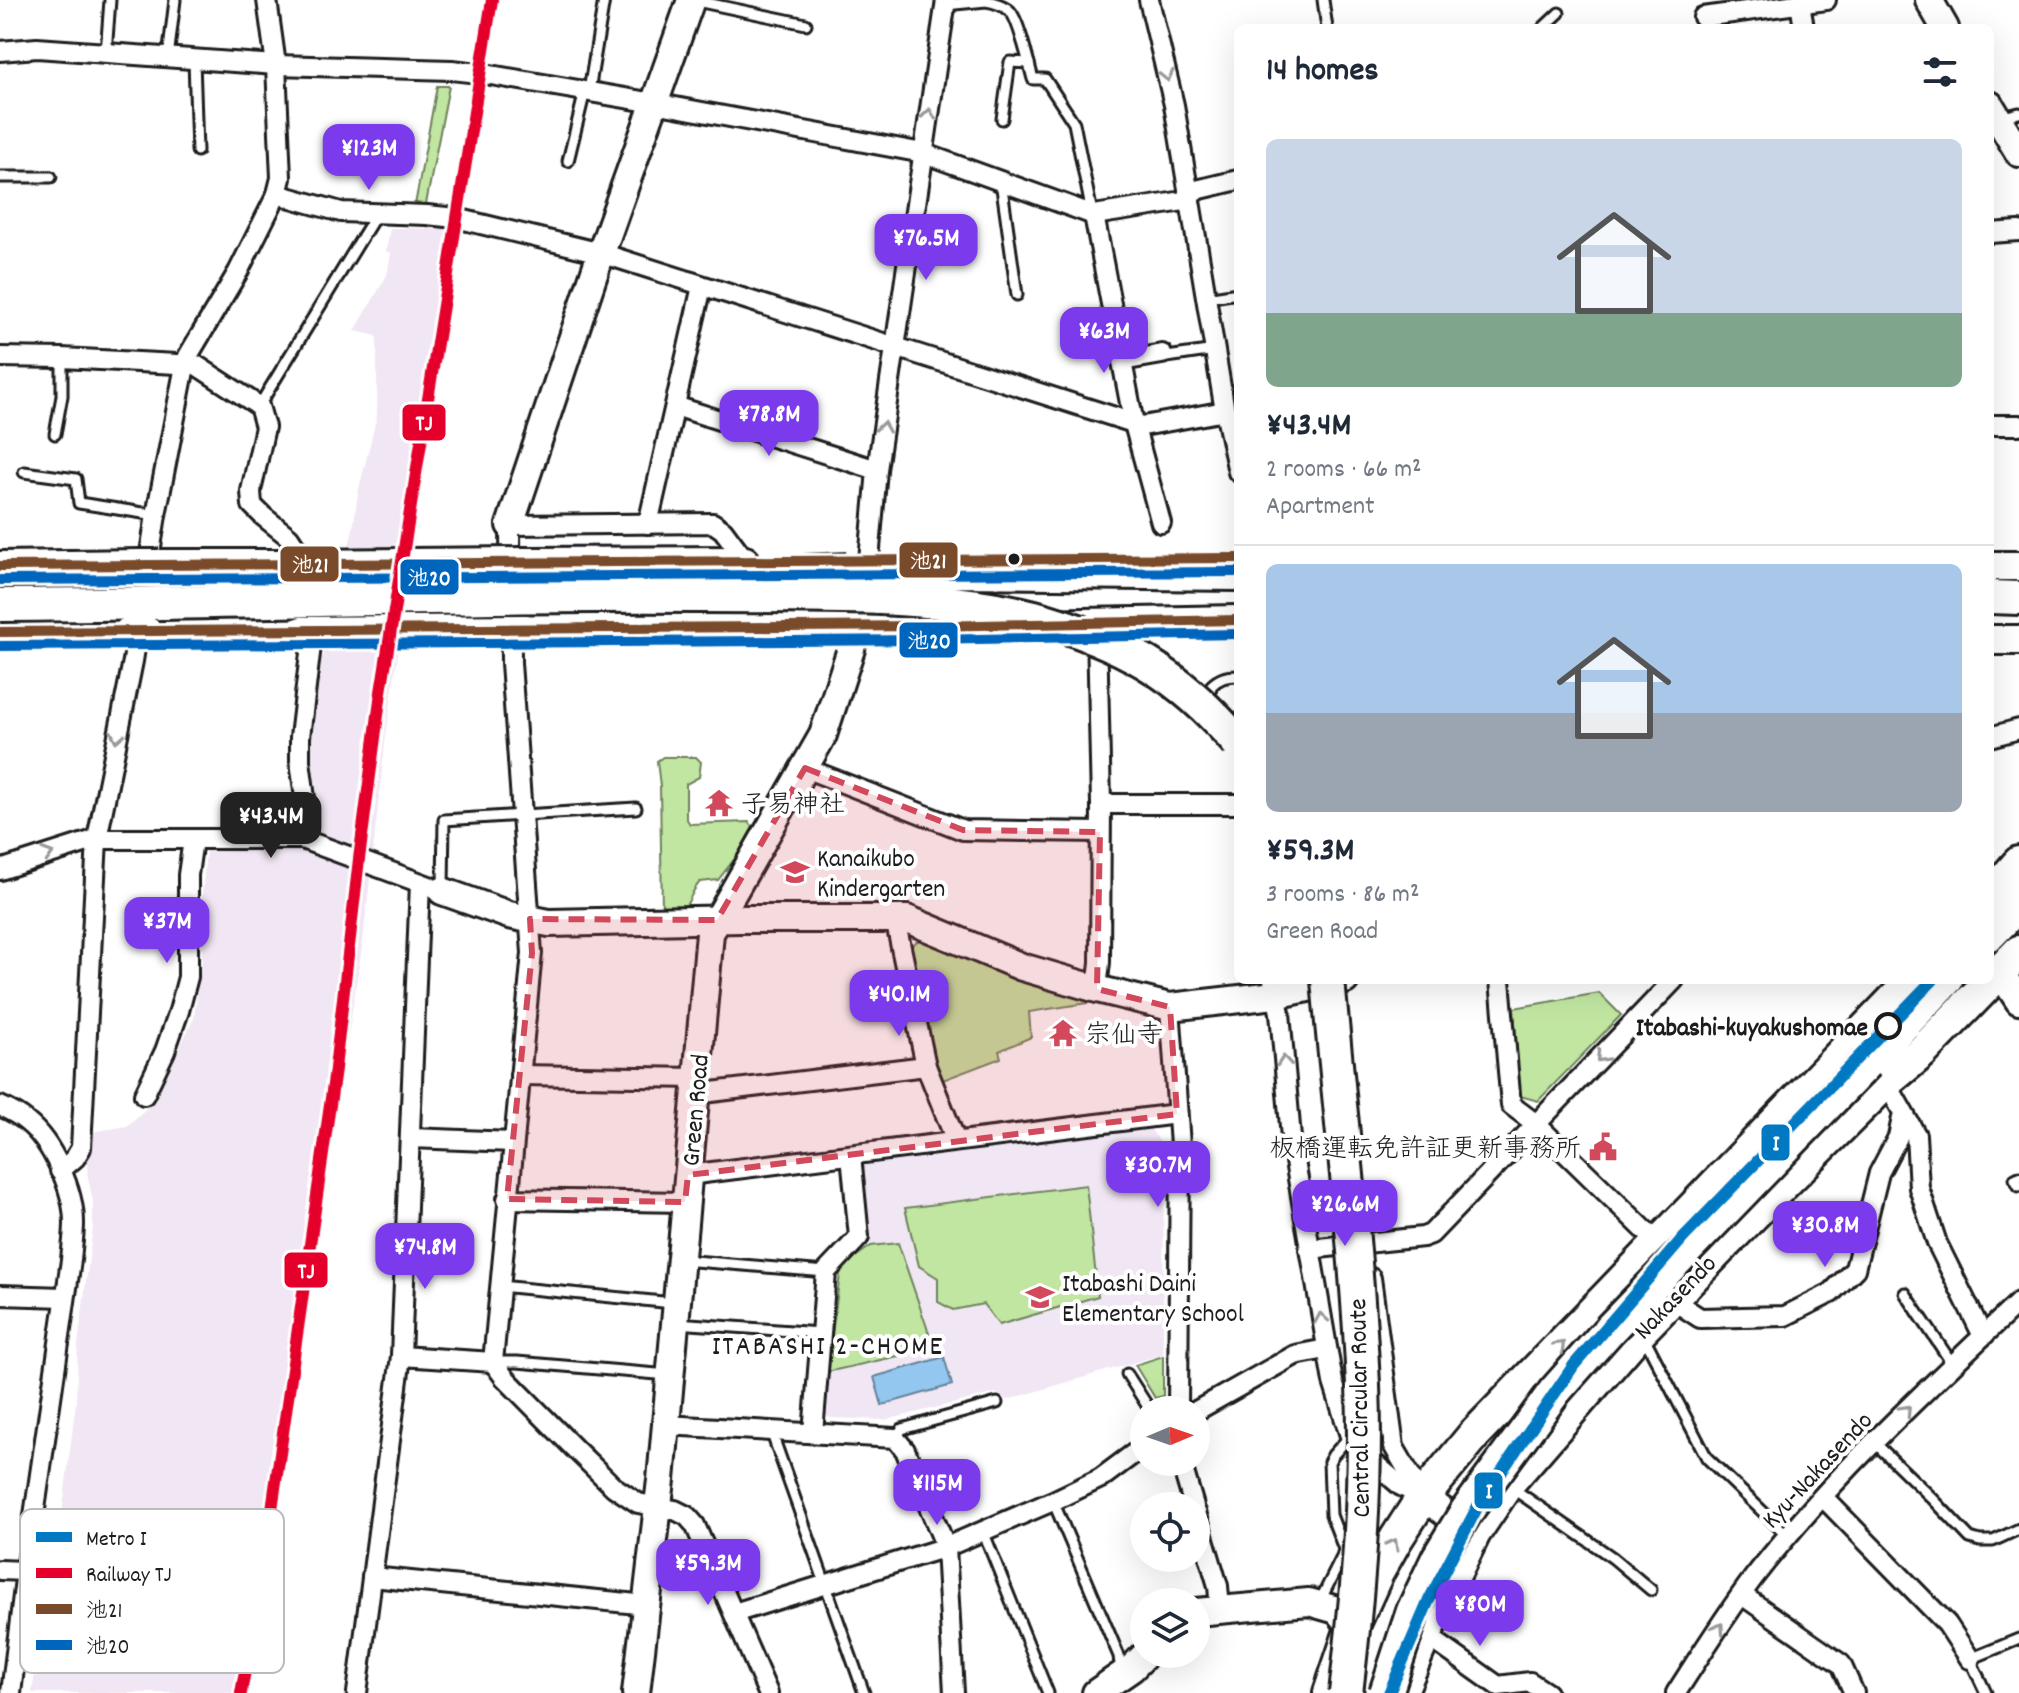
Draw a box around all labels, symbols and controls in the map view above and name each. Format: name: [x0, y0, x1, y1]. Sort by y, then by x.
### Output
text: 14 homes: [1266, 48, 1379, 97]
icon: filters: [1918, 50, 1962, 94]
one-way arrow: [1157, 69, 1174, 82]
one-way arrow: [920, 108, 937, 121]
pin: ¥123M: [313, 124, 425, 192]
text: ¥123M: [341, 131, 397, 168]
icon: home: [1542, 191, 1686, 335]
pin: ¥76.5M: [861, 214, 991, 282]
text: ¥76.5M: [893, 221, 959, 258]
pin: ¥63M: [1057, 307, 1151, 375]
text: ¥63M: [1078, 314, 1130, 351]
pin: ¥78.8M: [704, 390, 834, 458]
text: ¥78.8M: [738, 397, 800, 434]
line badge: TJ: [401, 403, 447, 442]
text: ¥43.4M: [1266, 403, 1351, 452]
text: TJ: [416, 410, 432, 441]
one-way arrow: [874, 420, 891, 434]
text: 2 rooms · 66 m²: [1266, 452, 1422, 489]
text: Apartment: [1266, 489, 1375, 526]
line badge: 池21: [898, 541, 959, 579]
line badge: 池21: [279, 545, 340, 583]
text: 池21: [910, 548, 946, 579]
unlabelled marker: [1006, 551, 1022, 567]
text: 池21: [292, 552, 328, 583]
line badge: 池20: [399, 558, 460, 596]
text: 池20: [407, 565, 451, 596]
icon: home: [1542, 616, 1686, 760]
line badge: 池20: [898, 621, 959, 659]
text: 池20: [907, 628, 951, 659]
one-way arrow: [110, 730, 127, 744]
temple icon: 子易神社: [704, 788, 734, 818]
place label: 子易神社: [741, 788, 845, 825]
pin: ¥43.4M: [206, 792, 336, 860]
text: ¥43.4M: [238, 799, 304, 836]
text: ¥59.3M: [1266, 828, 1354, 877]
place label: Kanaikubo Kindergarten: [817, 842, 945, 909]
one-way arrow: [41, 848, 55, 864]
school or university icon: Kanaikubo Kindergarten: [780, 857, 810, 887]
text: 3 rooms · 86 m²: [1266, 877, 1419, 914]
pin: ¥37M: [120, 897, 214, 965]
text: ¥37M: [142, 904, 192, 941]
text: Green Road: [1266, 914, 1378, 951]
pin: ¥40.1M: [834, 970, 964, 1038]
text: ¥40.1M: [868, 977, 930, 1014]
place label: Itabashi-kuyakushomae: [1636, 1011, 1868, 1048]
marker: Itabashi-kuyakushomae: [1875, 1013, 1901, 1039]
temple icon: 宗仙寺: [1048, 1018, 1078, 1048]
place label: 宗仙寺: [1085, 1018, 1163, 1055]
one-way arrow: [1595, 1048, 1610, 1062]
street label: Green Road: [674, 1053, 721, 1168]
one-way arrow: [1276, 1054, 1293, 1067]
line badge: I: [1760, 1123, 1791, 1162]
text: I: [1773, 1130, 1780, 1161]
place label: 板橋運転免許証更新事務所: [1269, 1132, 1581, 1169]
public building icon: 板橋運転免許証更新事務所: [1588, 1132, 1618, 1162]
pin: ¥30.7M: [1093, 1141, 1223, 1209]
text: ¥30.7M: [1124, 1148, 1192, 1185]
pin: ¥26.6M: [1280, 1180, 1410, 1248]
text: ¥26.6M: [1311, 1187, 1379, 1224]
pin: ¥30.8M: [1760, 1201, 1890, 1269]
text: ¥30.8M: [1791, 1208, 1859, 1245]
pin: ¥74.8M: [360, 1223, 490, 1291]
text: ¥74.8M: [393, 1230, 457, 1267]
street label: Nakasendo: [1626, 1247, 1727, 1349]
line badge: TJ: [283, 1251, 329, 1289]
text: TJ: [298, 1258, 314, 1289]
place label: Itabashi Daini Elementary School: [1062, 1267, 1244, 1334]
school or university icon: Itabashi Daini Elementary School: [1025, 1282, 1055, 1312]
street label: Central Circular Route: [1341, 1298, 1382, 1518]
one-way arrow: [1313, 1311, 1330, 1325]
district label: ITABASHI 2-CHOME: [712, 1329, 944, 1369]
one-way arrow: [1551, 1341, 1565, 1355]
north arrow: [1130, 1396, 1210, 1476]
map controls: [1130, 1396, 1210, 1668]
street label: Kyu-Nakasendo: [1754, 1404, 1883, 1538]
one-way arrow: [1897, 1405, 1912, 1419]
pin: ¥115M: [881, 1459, 993, 1527]
text: ¥115M: [911, 1466, 963, 1503]
line badge: I: [1473, 1471, 1504, 1510]
text: I: [1486, 1478, 1493, 1509]
button: locate: [1130, 1492, 1210, 1572]
legend: [20, 1509, 284, 1673]
text: Metro I: [86, 1525, 147, 1556]
pin: ¥59.3M: [643, 1539, 773, 1607]
one-way arrow: [1383, 1539, 1399, 1553]
text: ¥59.3M: [674, 1546, 742, 1583]
text: Railway TJ: [86, 1561, 172, 1592]
pin: ¥80M: [1433, 1580, 1527, 1648]
text: ¥80M: [1454, 1587, 1506, 1624]
button: layers: [1130, 1588, 1210, 1668]
text: 池21: [86, 1597, 122, 1628]
one-way arrow: [1709, 1623, 1724, 1637]
text: 池20: [86, 1633, 130, 1664]

